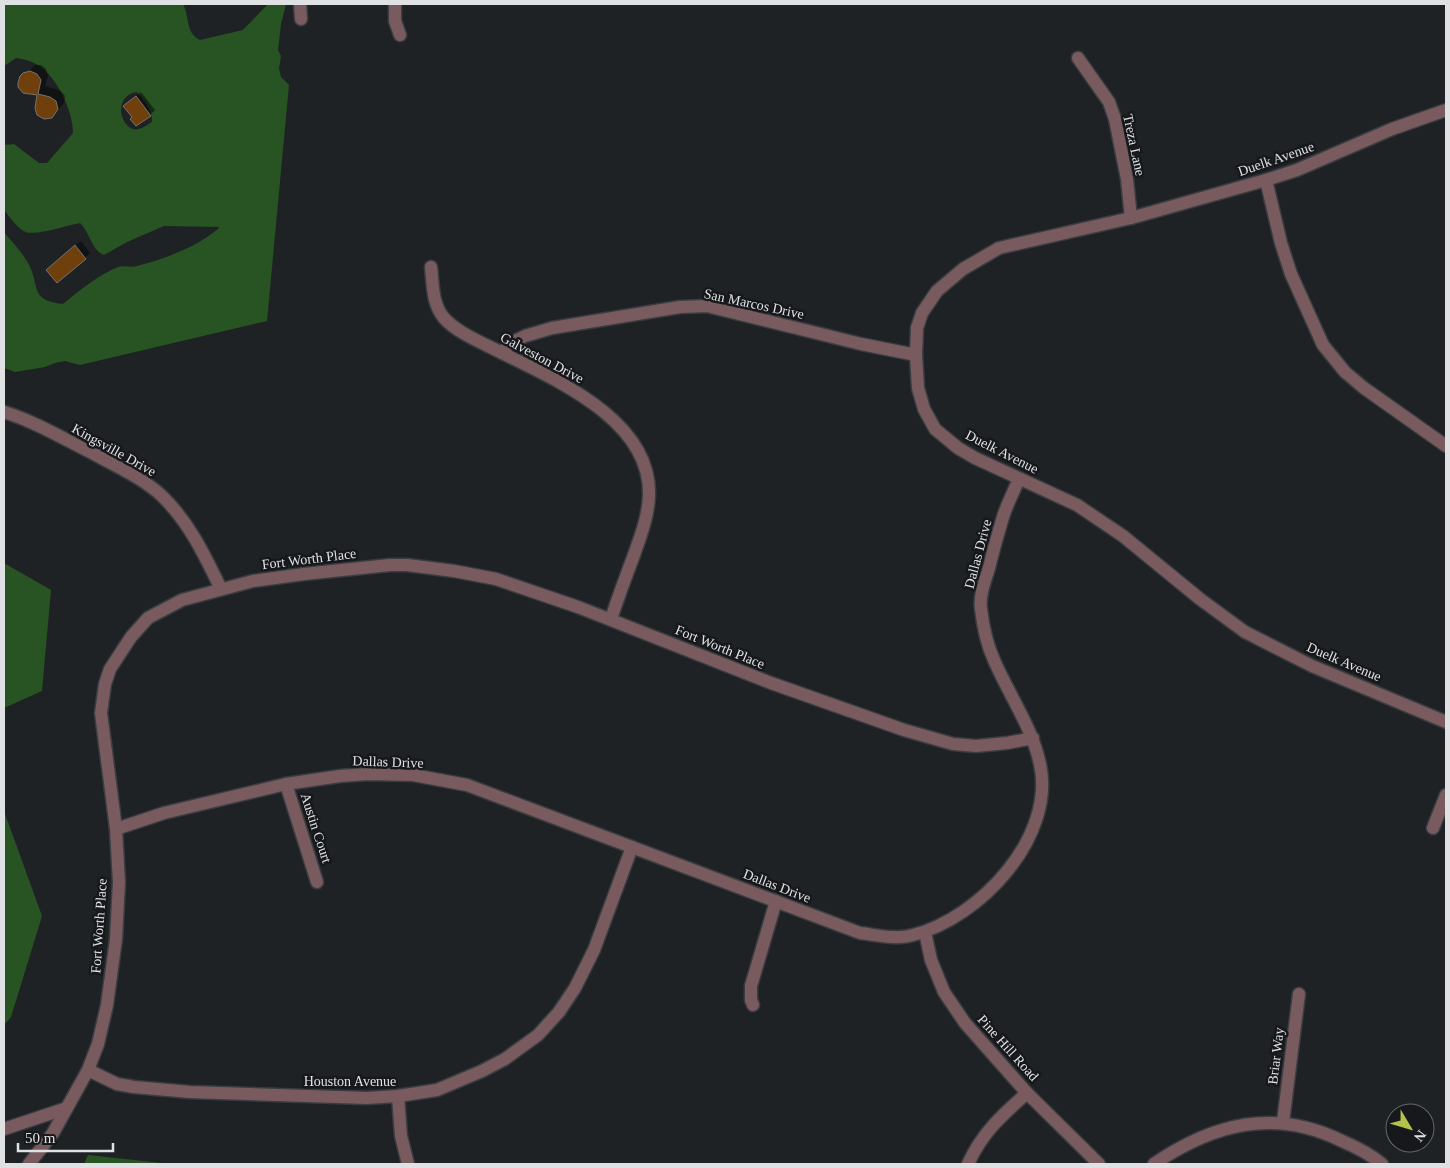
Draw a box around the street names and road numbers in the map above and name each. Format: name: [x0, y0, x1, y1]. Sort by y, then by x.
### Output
street label: Treza Lane: [1120, 113, 1148, 177]
street label: Duelk Avenue: [1236, 139, 1316, 179]
street label: San Marcos Drive: [703, 286, 805, 322]
street label: Galveston Drive: [498, 330, 586, 386]
street label: Kingsville Drive: [69, 421, 159, 479]
street label: Duelk Avenue: [963, 427, 1041, 477]
street label: Dallas Drive: [962, 518, 994, 590]
street label: Fort Worth Place: [261, 546, 357, 572]
street label: Fort Worth Place: [673, 622, 767, 672]
street label: Duelk Avenue: [1305, 640, 1383, 684]
street label: Dallas Drive: [352, 753, 424, 771]
street label: Austin Court: [298, 791, 334, 865]
street label: Dallas Drive: [741, 866, 813, 906]
street label: Fort Worth Place: [88, 878, 110, 974]
street label: Pine Hill Road: [975, 1012, 1041, 1084]
street label: Briar Way: [1265, 1027, 1287, 1085]
street label: Houston Avenue: [304, 1074, 396, 1089]

